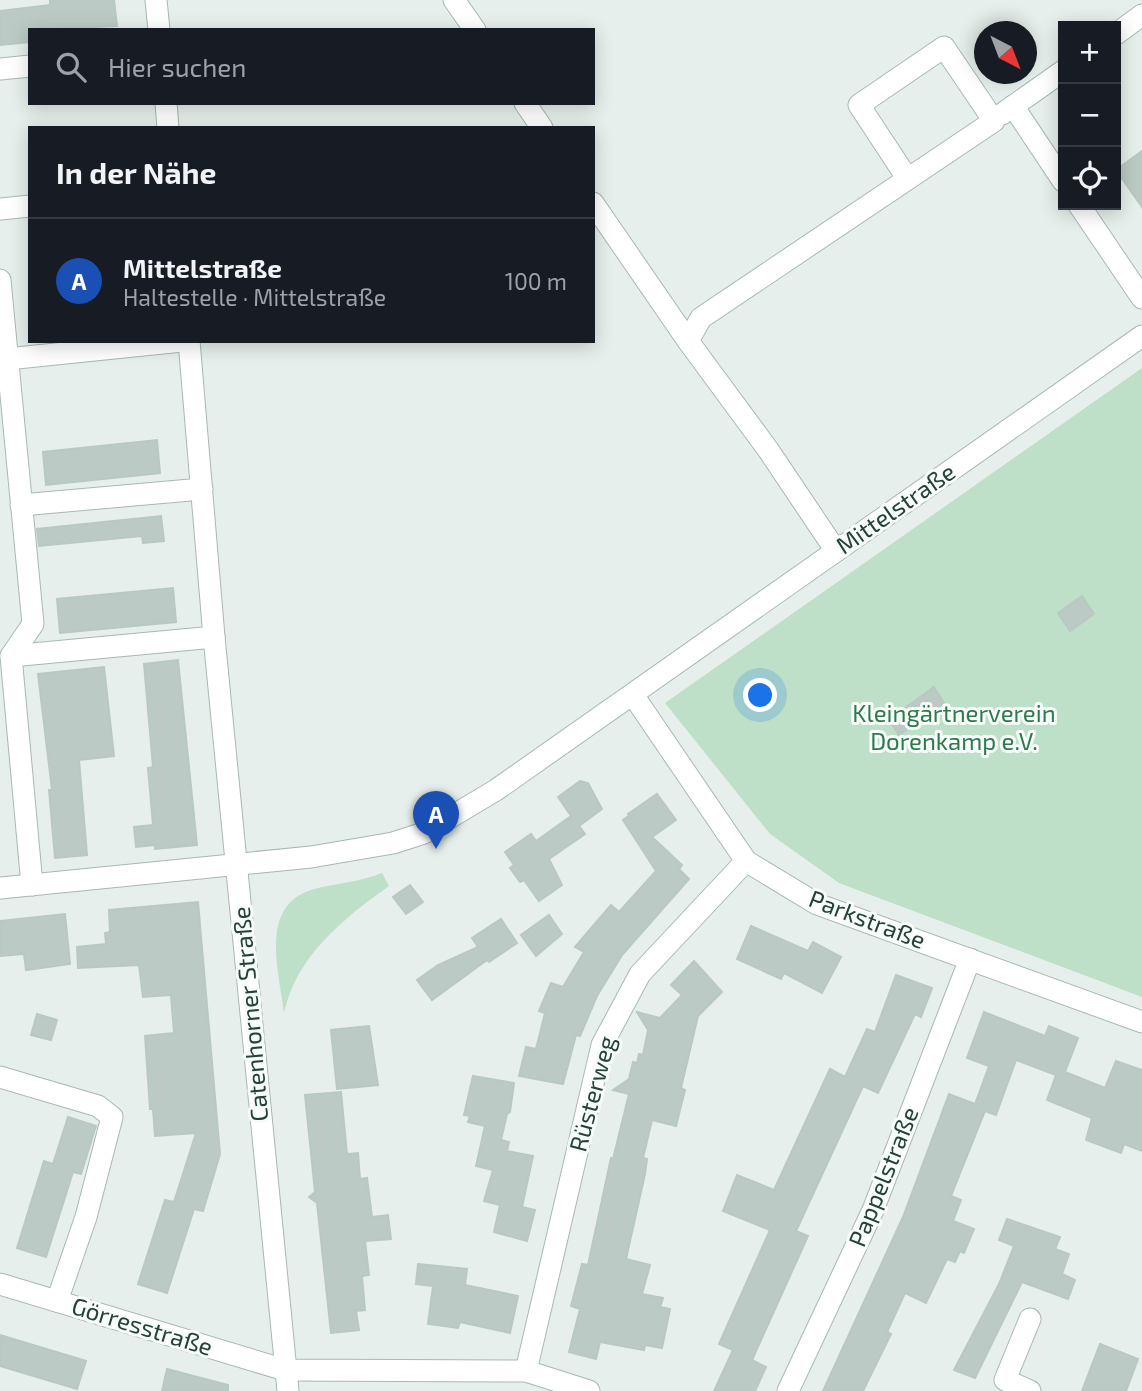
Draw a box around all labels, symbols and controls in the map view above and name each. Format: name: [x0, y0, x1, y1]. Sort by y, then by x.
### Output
north arrow: [974, 21, 1037, 84]
map controls: [1058, 21, 1121, 210]
button: +: [1058, 21, 1121, 84]
search box: [28, 28, 595, 105]
icon: search: [52, 48, 90, 86]
text: Hier suchen: [108, 51, 246, 82]
button: −: [1058, 84, 1121, 147]
button: locate: [1058, 147, 1121, 210]
text: In der Nähe: [56, 154, 217, 190]
text: Mittelstraße: [123, 252, 282, 283]
text: A: [71, 267, 87, 295]
text: 100 m: [505, 267, 567, 295]
text: Haltestelle · Mittelstraße: [123, 283, 386, 311]
street label: Mittelstraße: [830, 456, 960, 559]
your location: [743, 678, 777, 712]
park label: Kleingärtnerverein Dorenkamp e.V.: [852, 698, 1056, 755]
pin: A: [413, 791, 459, 849]
street label: Parkstraße: [805, 883, 930, 954]
street label: Catenhorner Straße: [226, 905, 273, 1123]
street label: Rüsterweg: [562, 1033, 621, 1155]
street label: Pappelstraße: [841, 1102, 924, 1251]
street label: Görresstraße: [68, 1290, 216, 1361]

